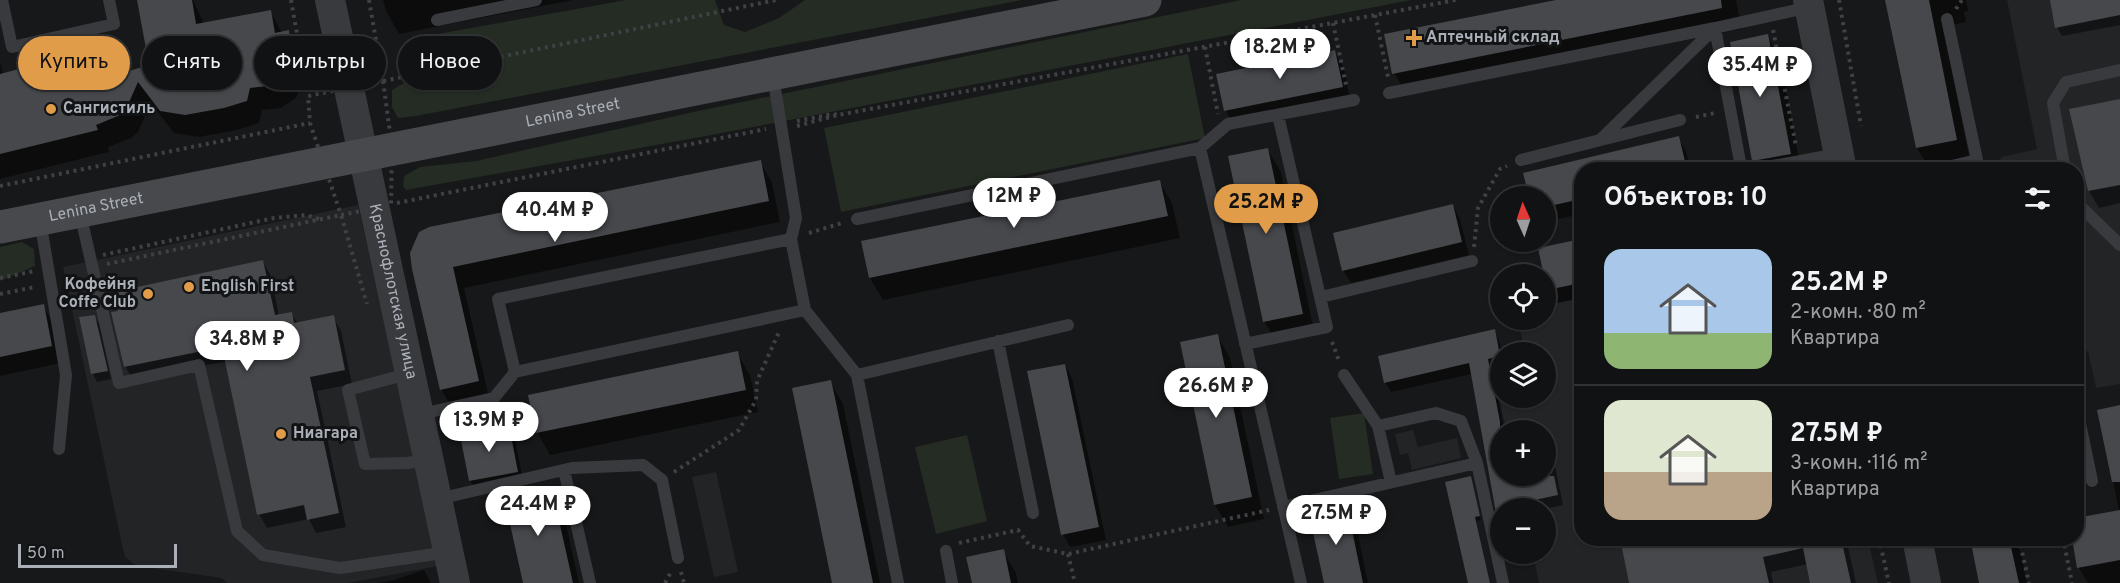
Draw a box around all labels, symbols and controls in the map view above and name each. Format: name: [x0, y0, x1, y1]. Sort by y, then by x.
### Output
place label: Аптечный склад: [1426, 28, 1560, 48]
pin: 18.2M ₽: [1225, 29, 1335, 80]
marker: Аптечный склад: [1407, 31, 1421, 45]
text: 18.2M ₽: [1244, 35, 1316, 61]
chip: Купить: [18, 36, 130, 90]
chip: Снять: [142, 36, 242, 90]
chip: Фильтры: [254, 36, 386, 90]
chip: Новое: [398, 36, 502, 90]
pin: 35.4M ₽: [1705, 47, 1815, 98]
text: 35.4M ₽: [1722, 53, 1798, 79]
street label: Lenina Street: [524, 94, 622, 133]
place label: Сангистиль: [63, 99, 155, 119]
marker: Сангистиль: [44, 102, 58, 116]
pin: 12M ₽: [972, 178, 1056, 229]
text: Объектов: 10: [1604, 182, 1768, 215]
icon: filters: [2021, 182, 2054, 215]
text: 12M ₽: [987, 184, 1041, 210]
pin: 25.2M ₽: [1211, 184, 1321, 235]
north arrow: [1490, 186, 1556, 252]
map controls: [1490, 186, 1556, 564]
street label: Lenina Street: [47, 189, 145, 227]
text: 25.2M ₽: [1228, 190, 1304, 216]
pin: 40.4M ₽: [500, 192, 610, 243]
text: 40.4M ₽: [516, 198, 594, 224]
street label: Краснофлотская улица: [364, 202, 421, 381]
button: locate: [1490, 264, 1556, 330]
text: 25.2M ₽: [1790, 267, 1889, 300]
icon: home: [1652, 273, 1724, 345]
place label: Кофейня Coffe Club: [58, 275, 136, 313]
place label: English First: [201, 277, 294, 297]
marker: English First: [182, 280, 196, 294]
marker: Кофейня Coffe Club: [141, 287, 155, 301]
text: 2-комн. · 80 m²: [1790, 300, 1926, 326]
pin: 34.8M ₽: [192, 321, 302, 372]
text: Квартира: [1790, 326, 1879, 352]
text: 34.8M ₽: [209, 327, 285, 353]
button: layers: [1490, 342, 1556, 408]
pin: 26.6M ₽: [1161, 368, 1271, 419]
text: 26.6M ₽: [1178, 374, 1254, 400]
pin: 13.9M ₽: [434, 402, 544, 453]
text: 13.9M ₽: [453, 408, 525, 434]
text: 27.5M ₽: [1790, 418, 1883, 451]
button: +: [1490, 420, 1556, 486]
place label: Ниагара: [293, 424, 358, 444]
icon: home: [1652, 424, 1724, 496]
marker: Ниагара: [274, 427, 288, 441]
text: 3-комн. · 116 m²: [1790, 451, 1927, 477]
text: Квартира: [1790, 477, 1879, 503]
pin: 24.4M ₽: [483, 486, 593, 537]
text: 24.4M ₽: [499, 492, 577, 518]
pin: 27.5M ₽: [1281, 495, 1391, 546]
button: −: [1490, 498, 1556, 564]
text: 27.5M ₽: [1300, 501, 1372, 527]
scale bar: [18, 541, 177, 568]
text: 50 m: [27, 544, 65, 564]

